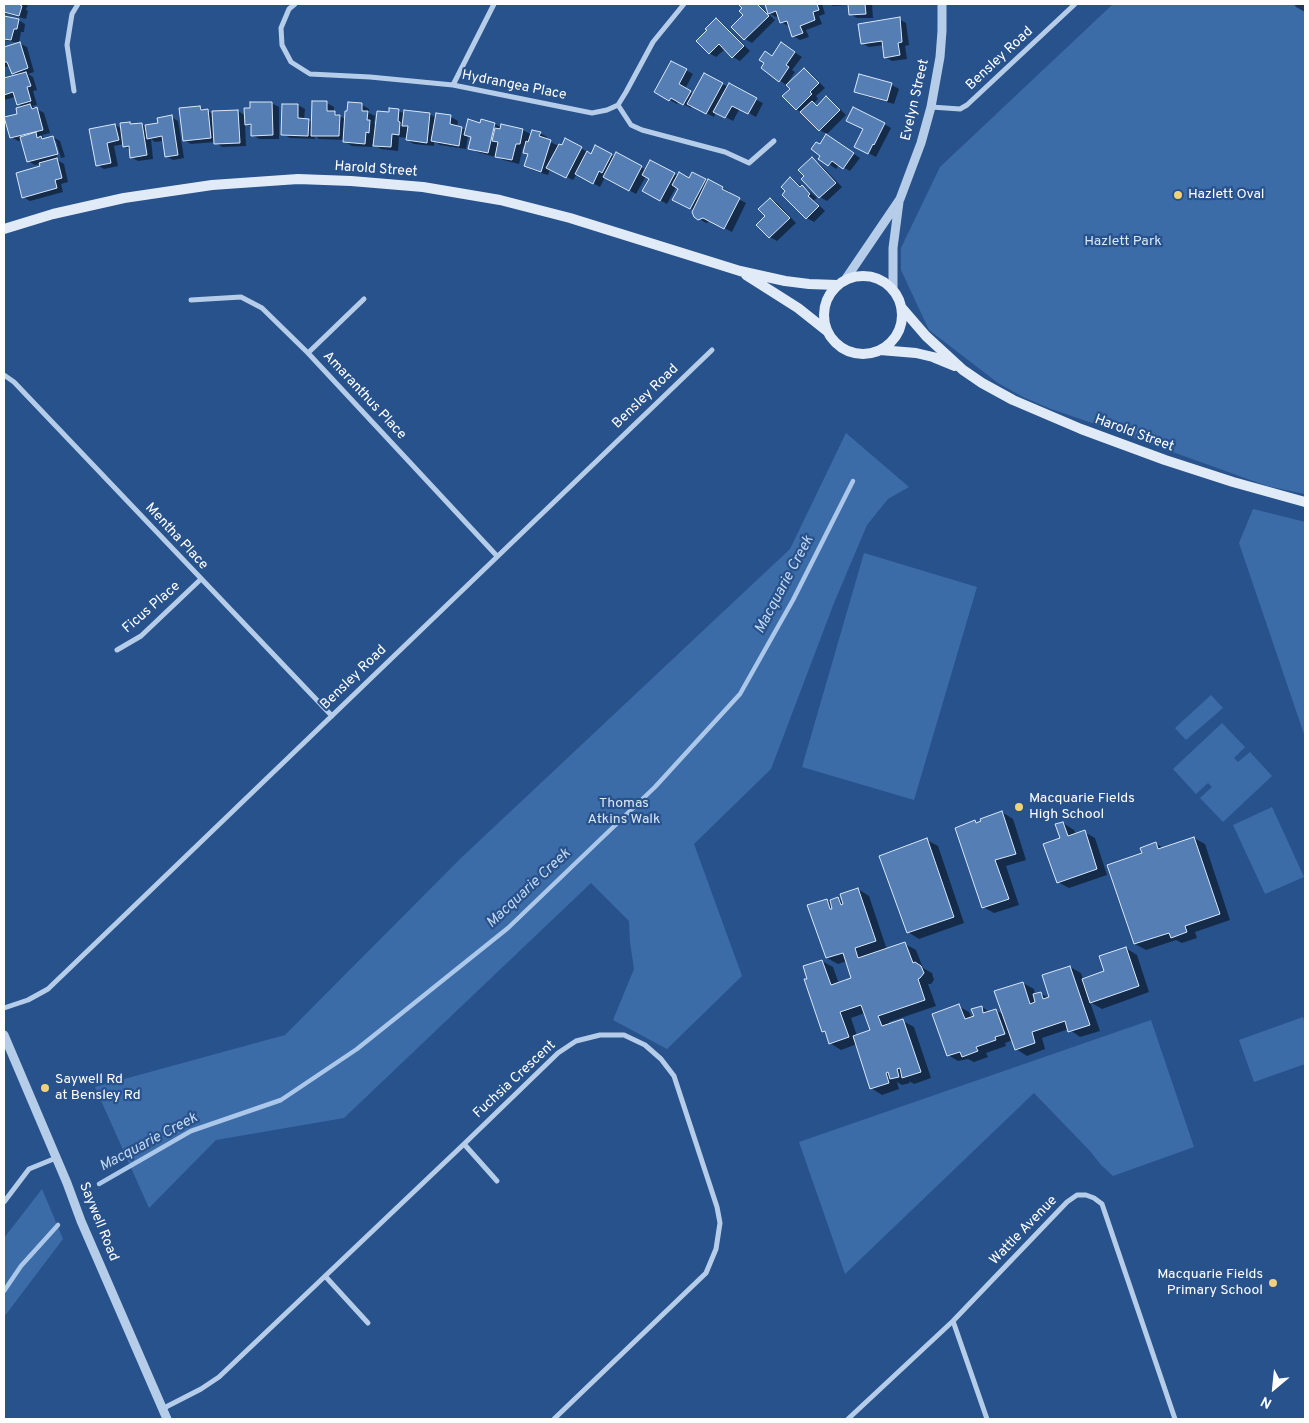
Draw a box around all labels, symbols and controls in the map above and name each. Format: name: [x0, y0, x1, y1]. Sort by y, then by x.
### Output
street label: Bensley Road: [963, 24, 1037, 94]
street label: Evelyn Street: [898, 58, 934, 142]
street label: Hydrangea Place: [460, 68, 568, 104]
street label: Harold Street: [334, 159, 418, 181]
place label: Hazlett Oval: [1188, 187, 1265, 203]
marker: Hazlett Oval: [1172, 189, 1184, 201]
park label: Hazlett Park: [1084, 234, 1162, 250]
street label: Amaranthus Place: [319, 348, 409, 444]
street label: Bensley Road: [609, 361, 683, 433]
street label: Harold Street: [1092, 412, 1176, 456]
street label: Mentha Place: [141, 500, 211, 574]
water label: Macquarie Creek: [752, 533, 818, 637]
street label: Ficus Place: [120, 578, 184, 638]
street label: Bensley Road: [317, 642, 391, 714]
place label: Macquarie Fields High School: [1029, 791, 1135, 824]
park label: Thomas Atkins Walk: [588, 796, 660, 829]
marker: Macquarie Fields High School: [1013, 801, 1025, 813]
water label: Macquarie Creek: [483, 845, 575, 933]
street label: Fuchsia Crescent: [470, 1038, 560, 1122]
place label: Saywell Rd at Bensley Rd: [55, 1072, 141, 1104]
marker: Saywell Rd at Bensley Rd: [39, 1082, 51, 1094]
water label: Macquarie Creek: [97, 1110, 201, 1176]
street label: Saywell Road: [75, 1180, 121, 1264]
street label: Wattle Avenue: [987, 1193, 1061, 1269]
place label: Macquarie Fields Primary School: [1157, 1267, 1263, 1300]
marker: Macquarie Fields Primary School: [1267, 1277, 1279, 1289]
north arrow: [1249, 1363, 1299, 1413]
text: N: [1258, 1392, 1275, 1412]

